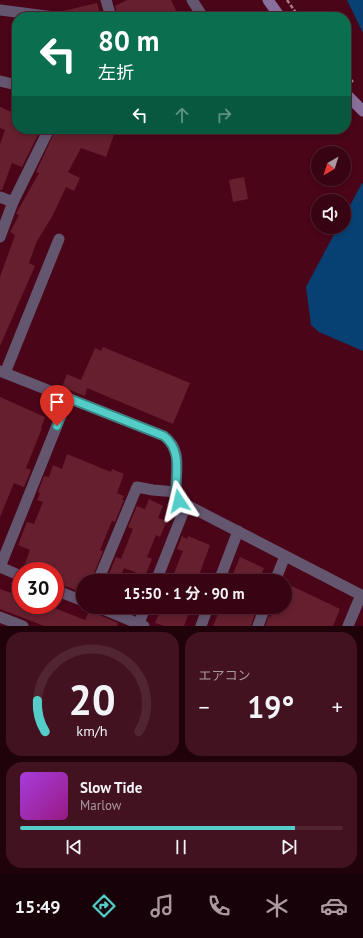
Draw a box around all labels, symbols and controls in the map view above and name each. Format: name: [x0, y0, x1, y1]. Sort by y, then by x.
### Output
text: 80 m: [98, 22, 159, 59]
icon: left: [32, 28, 84, 80]
text: 左折: [98, 61, 134, 84]
icon: left: [129, 104, 151, 126]
icon: ahead: [171, 104, 193, 126]
icon: right: [213, 104, 235, 126]
north arrow: [311, 146, 351, 186]
map controls: [311, 146, 351, 234]
button: sound: [311, 194, 351, 234]
pin: [40, 385, 74, 426]
icon: arrive: [46, 391, 68, 413]
position arrow: [158, 480, 200, 522]
speed limit sign: 30: [12, 562, 64, 614]
text: 15:50 · 1 分 · 90 m: [123, 584, 245, 603]
text: エアコン: [199, 667, 251, 684]
text: 20: [69, 673, 116, 726]
text: 19°: [247, 687, 294, 726]
text: −: [199, 693, 210, 721]
text: +: [332, 693, 343, 721]
text: km/h: [77, 721, 108, 740]
text: Slow Tide: [80, 778, 142, 797]
text: Marlow: [80, 797, 121, 814]
icon: previous: [63, 836, 85, 858]
icon: pause: [170, 836, 192, 858]
icon: next: [278, 836, 300, 858]
icon: directions: [90, 892, 118, 920]
icon: music: [148, 892, 176, 920]
icon: phone: [205, 892, 233, 920]
icon: climate: [263, 892, 291, 920]
icon: car: [320, 892, 348, 920]
text: 15:49: [15, 895, 60, 918]

